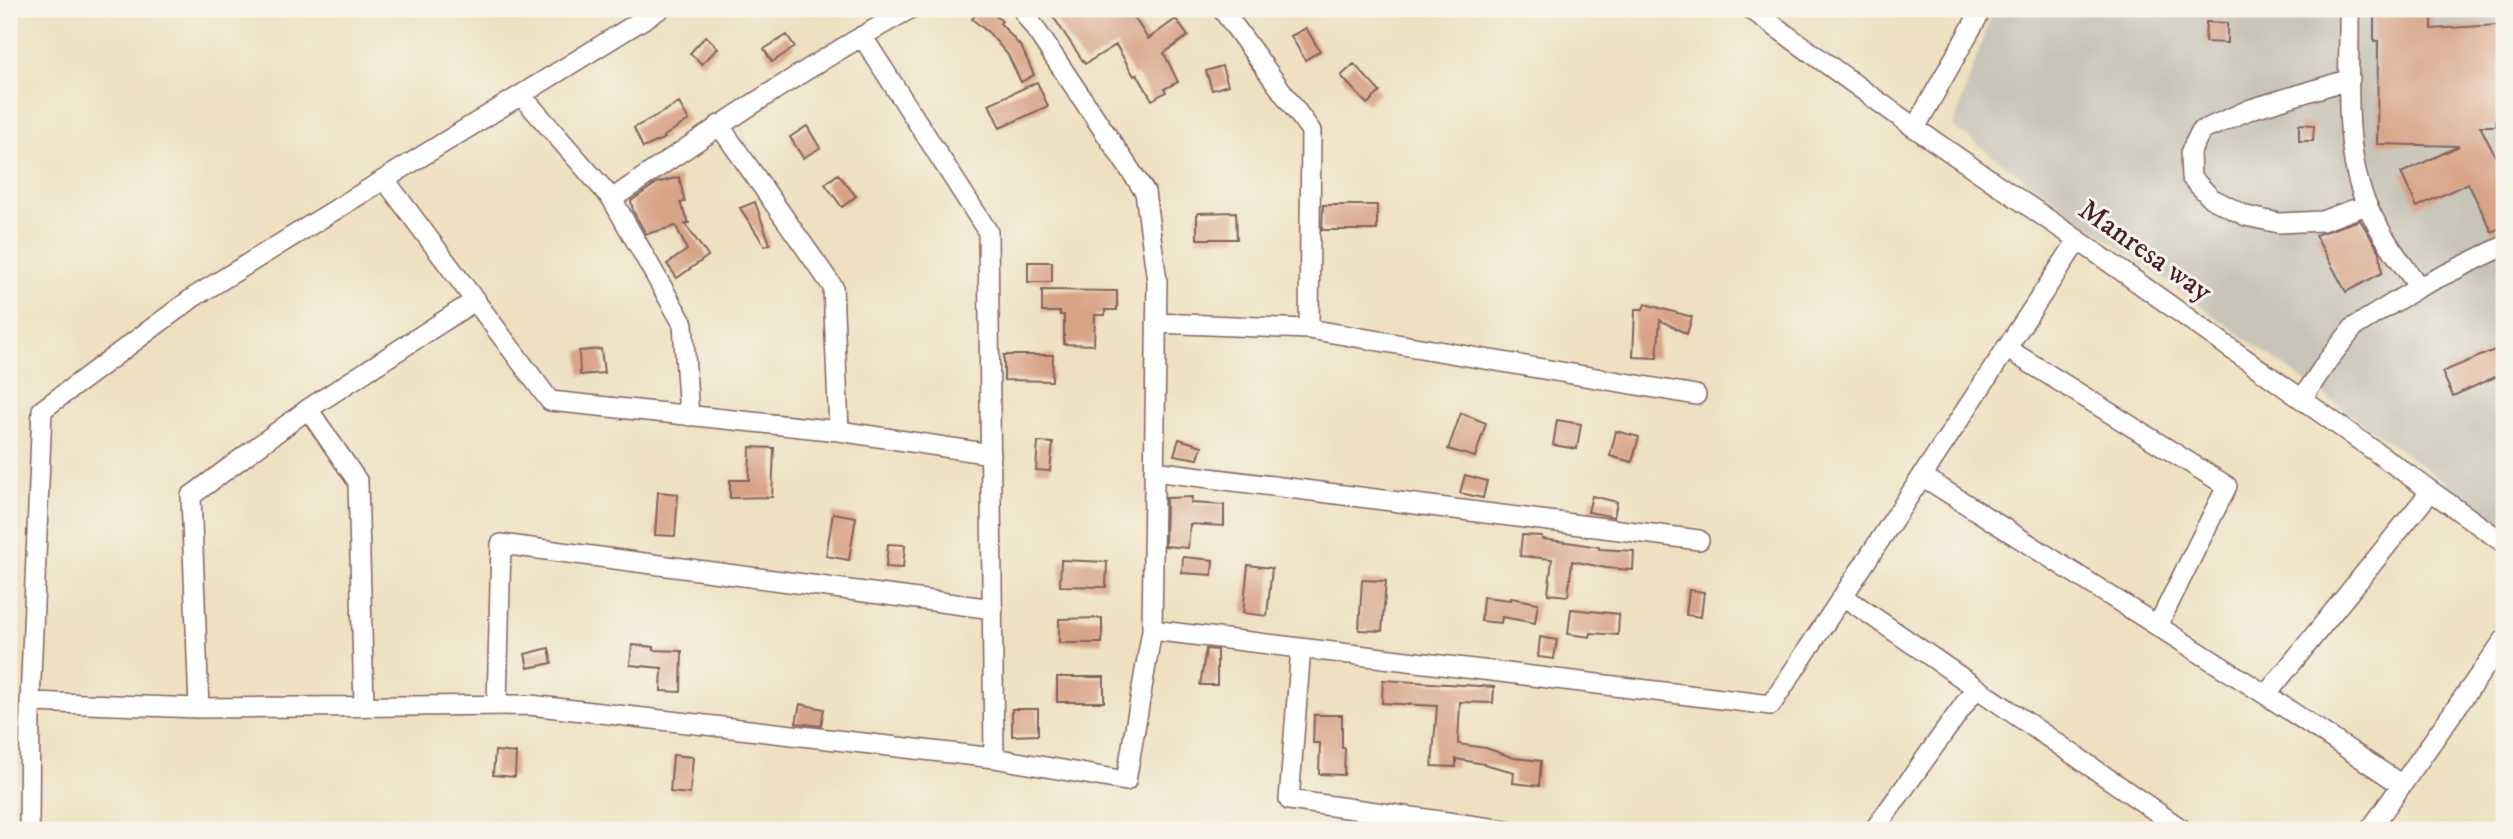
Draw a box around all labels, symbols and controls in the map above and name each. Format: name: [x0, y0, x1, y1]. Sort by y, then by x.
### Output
street label: Manresa way: [2071, 192, 2220, 311]

